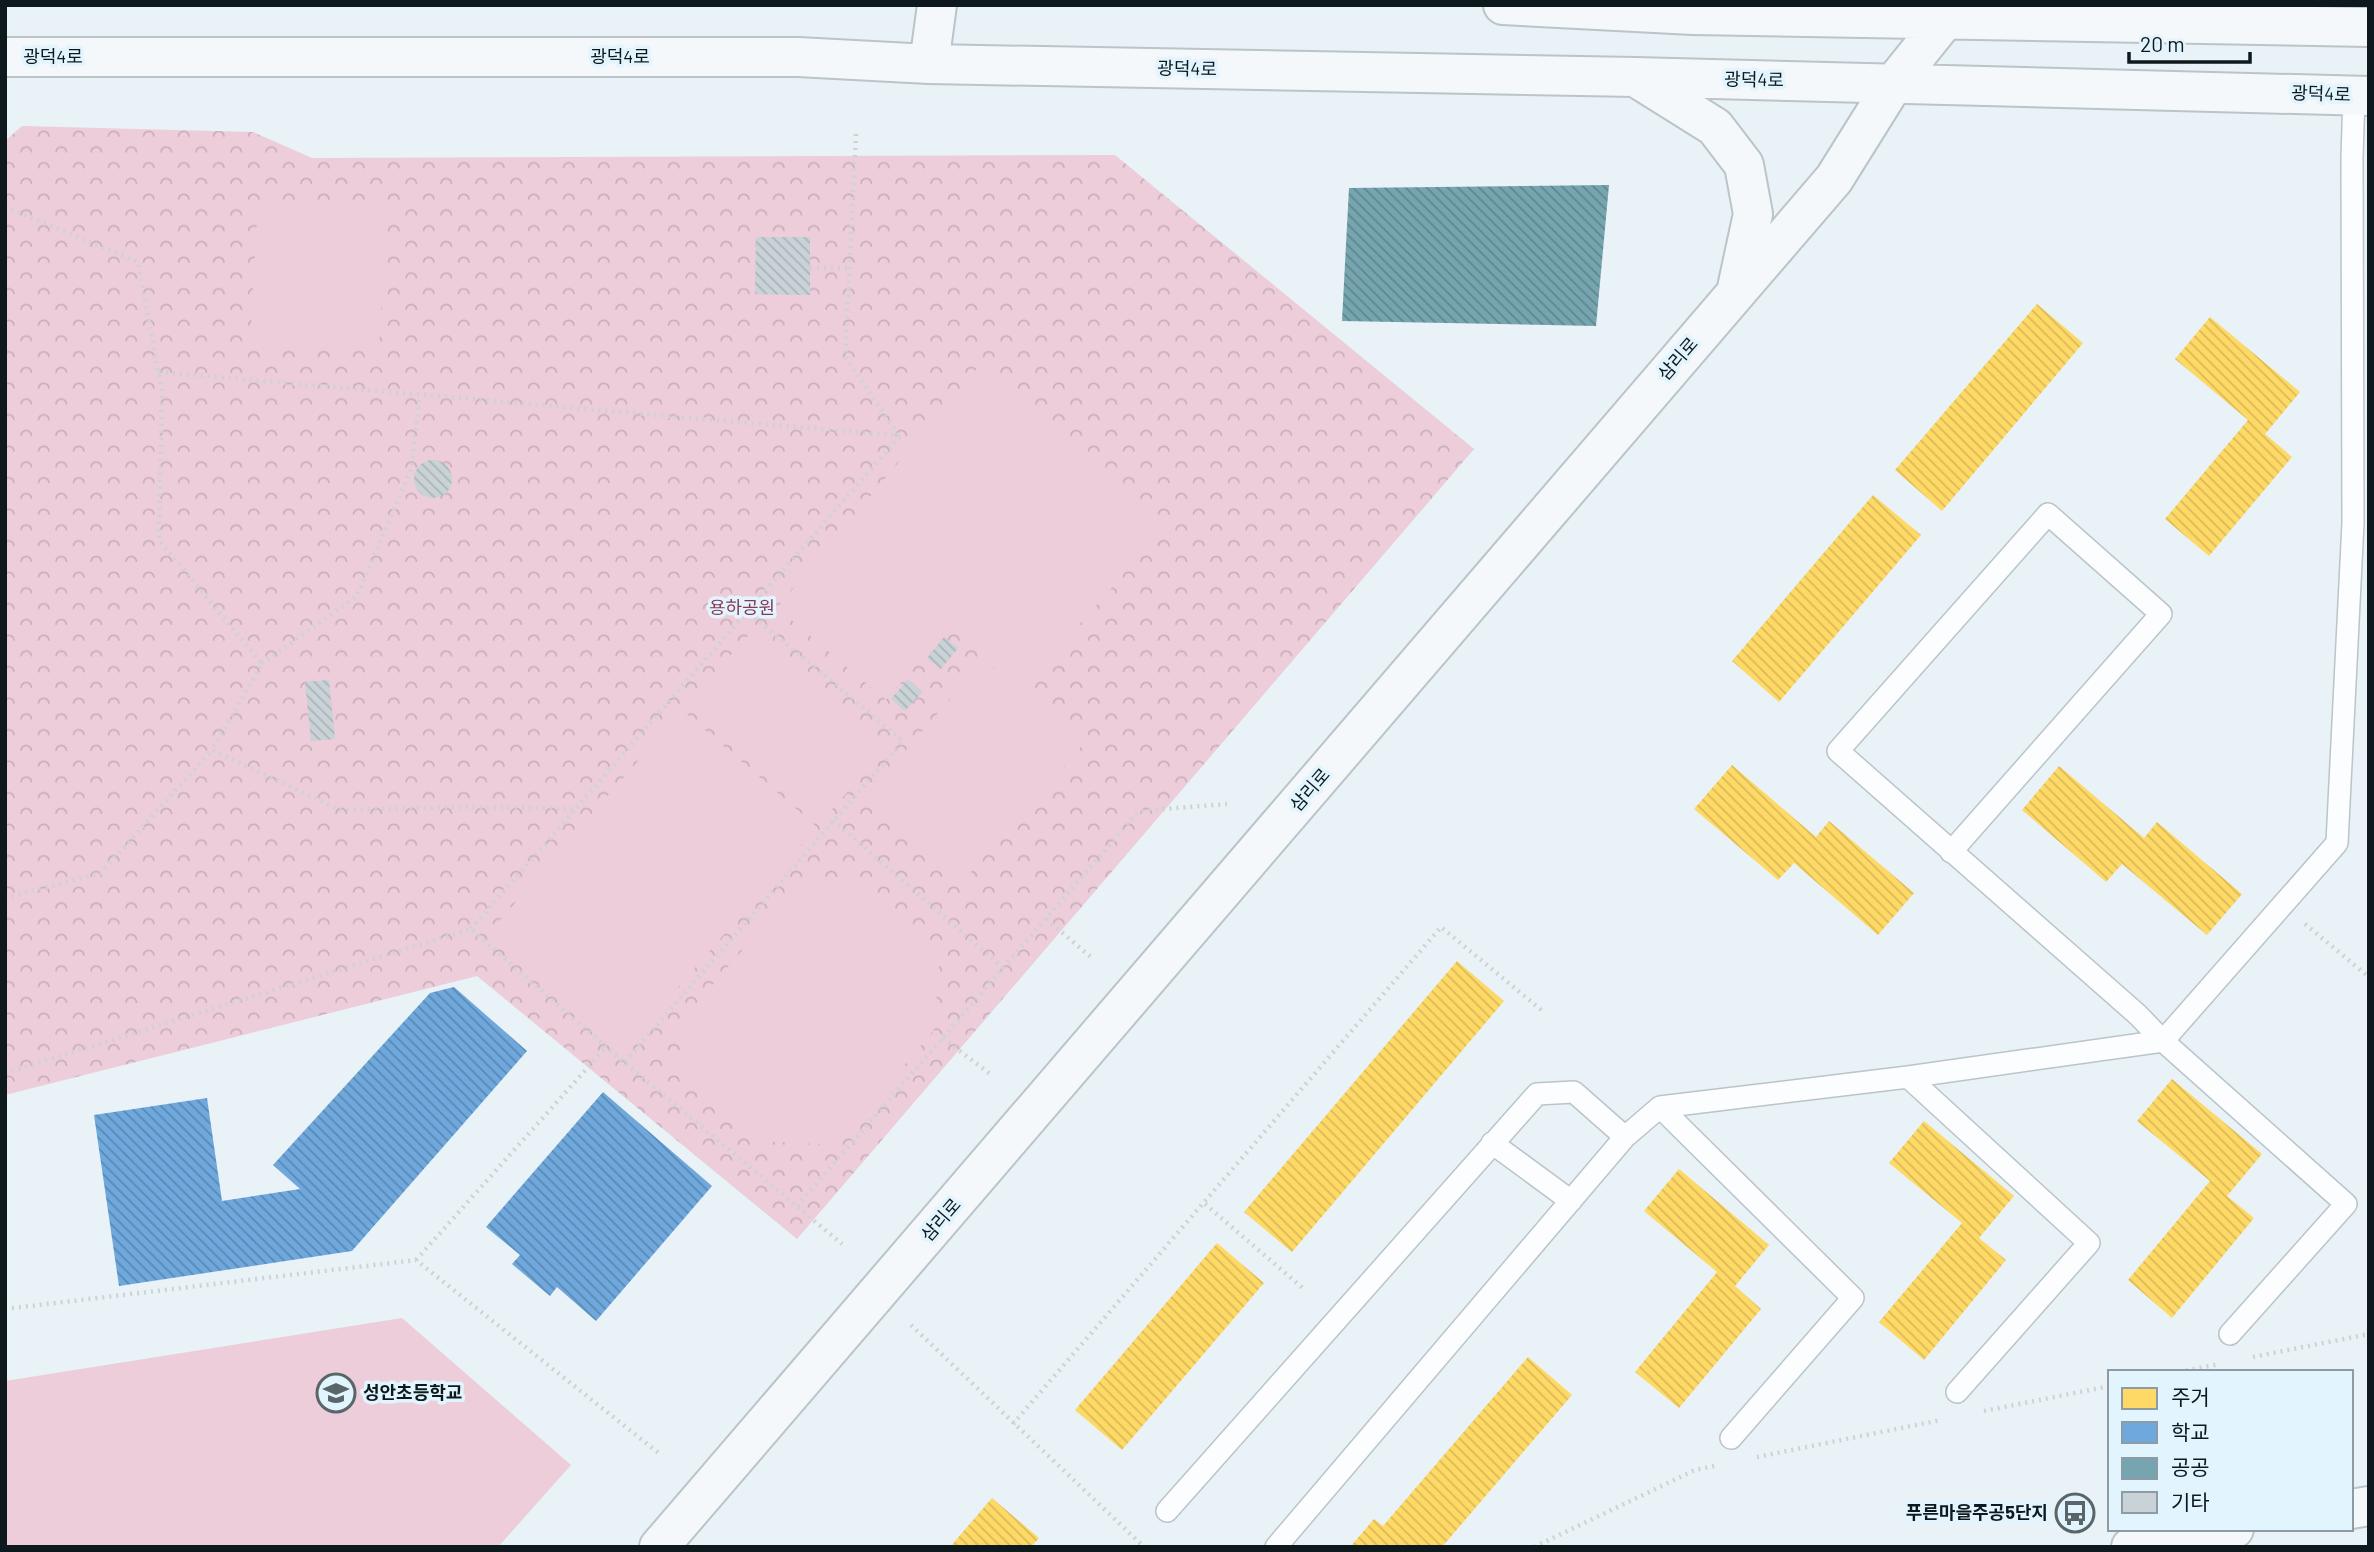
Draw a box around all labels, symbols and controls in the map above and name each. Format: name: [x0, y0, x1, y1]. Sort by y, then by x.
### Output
scale bar: [2129, 21, 2250, 65]
text: 20 m: [2140, 31, 2185, 56]
street label: 광덕4로: [23, 45, 83, 67]
street label: 광덕4로: [590, 45, 650, 67]
street label: 광덕4로: [1157, 56, 1217, 80]
street label: 광덕4로: [1724, 67, 1784, 91]
street label: 광덕4로: [2291, 81, 2351, 105]
street label: 삼리로: [1653, 332, 1702, 384]
park label: 용하공원: [709, 596, 775, 618]
street label: 삼리로: [1285, 763, 1334, 815]
street label: 삼리로: [916, 1193, 965, 1245]
legend: [2108, 1370, 2353, 1531]
school or university icon: 성안초등학교: [315, 1372, 357, 1414]
place label: 성안초등학교: [363, 1381, 462, 1403]
text: 주거: [2171, 1384, 2210, 1409]
text: 학교: [2171, 1419, 2210, 1444]
text: 공공: [2171, 1454, 2210, 1479]
text: 기타: [2171, 1489, 2210, 1514]
bus stop icon: 푸른마을주공5단지: [2054, 1492, 2096, 1534]
place label: 푸른마을주공5단지: [1906, 1501, 2048, 1523]

